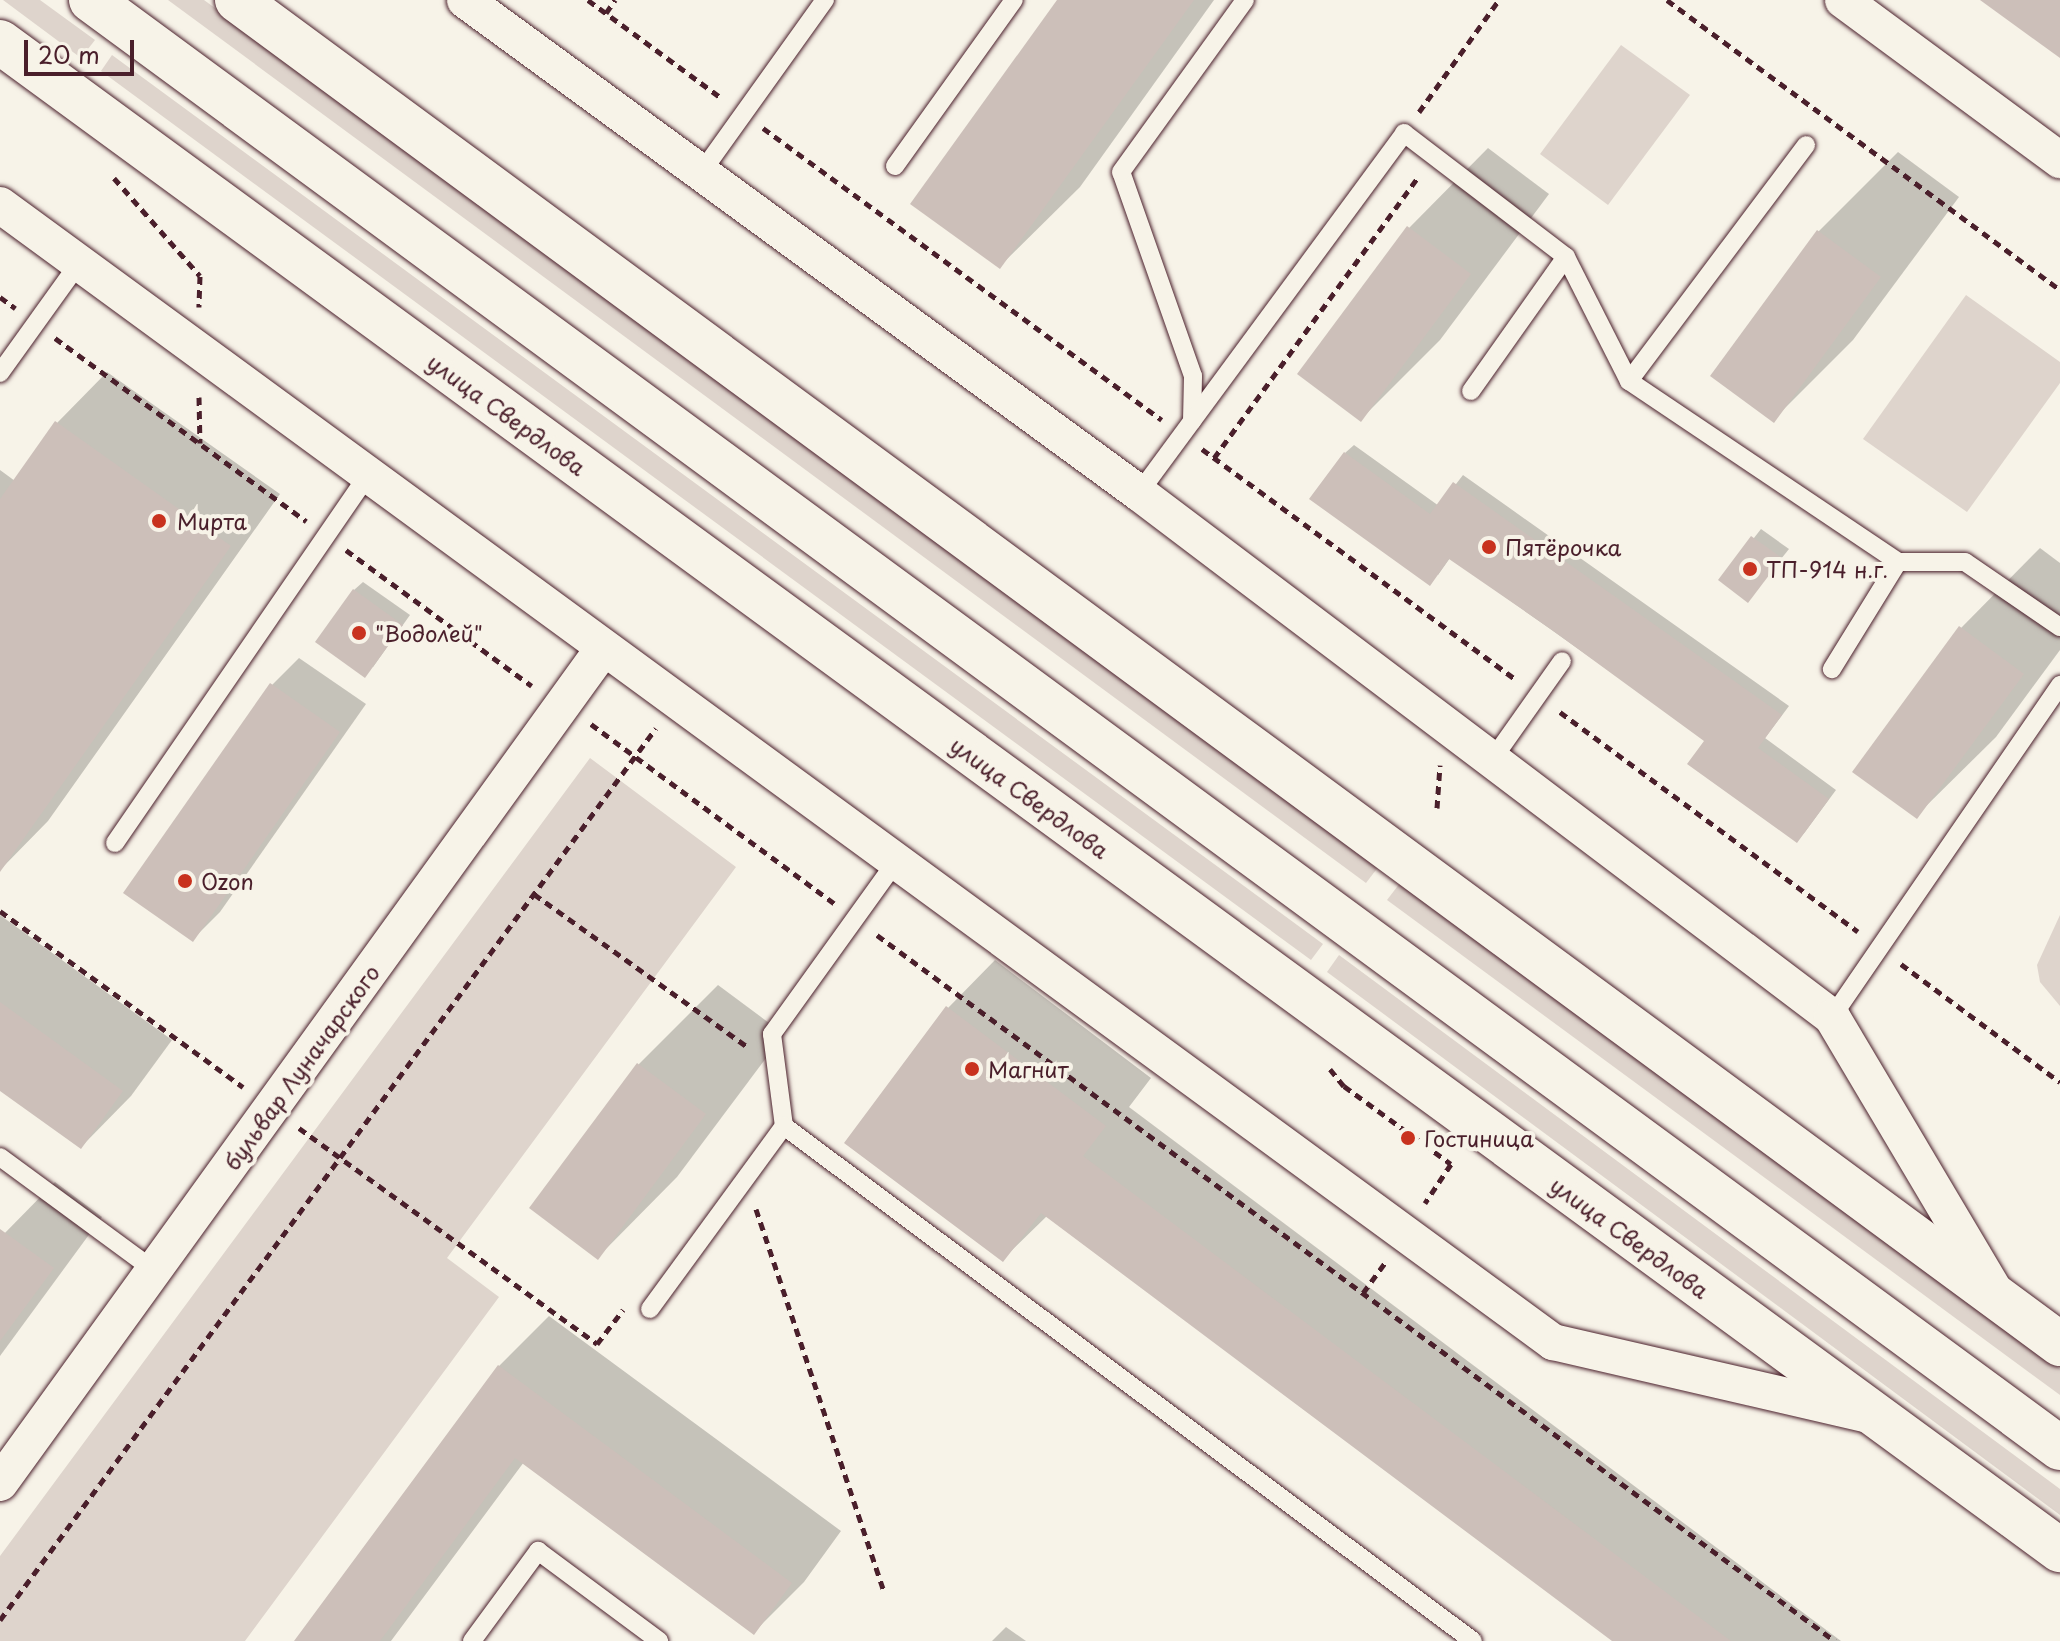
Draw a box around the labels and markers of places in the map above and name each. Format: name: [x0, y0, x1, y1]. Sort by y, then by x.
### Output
place label: Мирта: [177, 508, 247, 534]
marker: Мирта: [148, 510, 170, 532]
place label: Пятёрочка: [1505, 534, 1621, 560]
marker: Пятёрочка: [1480, 538, 1498, 556]
place label: ТП-914 н.г.: [1766, 556, 1888, 582]
marker: ТП-914 н.г.: [1741, 560, 1759, 578]
place label: "Водолей": [375, 620, 483, 646]
marker: "Водолей": [350, 624, 368, 642]
place label: Ozon: [201, 868, 254, 894]
marker: Ozon: [176, 872, 194, 890]
place label: Магнит: [988, 1056, 1068, 1082]
marker: Магнит: [963, 1060, 981, 1078]
place label: Гостиница: [1424, 1125, 1534, 1151]
marker: Гостиница: [1399, 1129, 1417, 1147]

